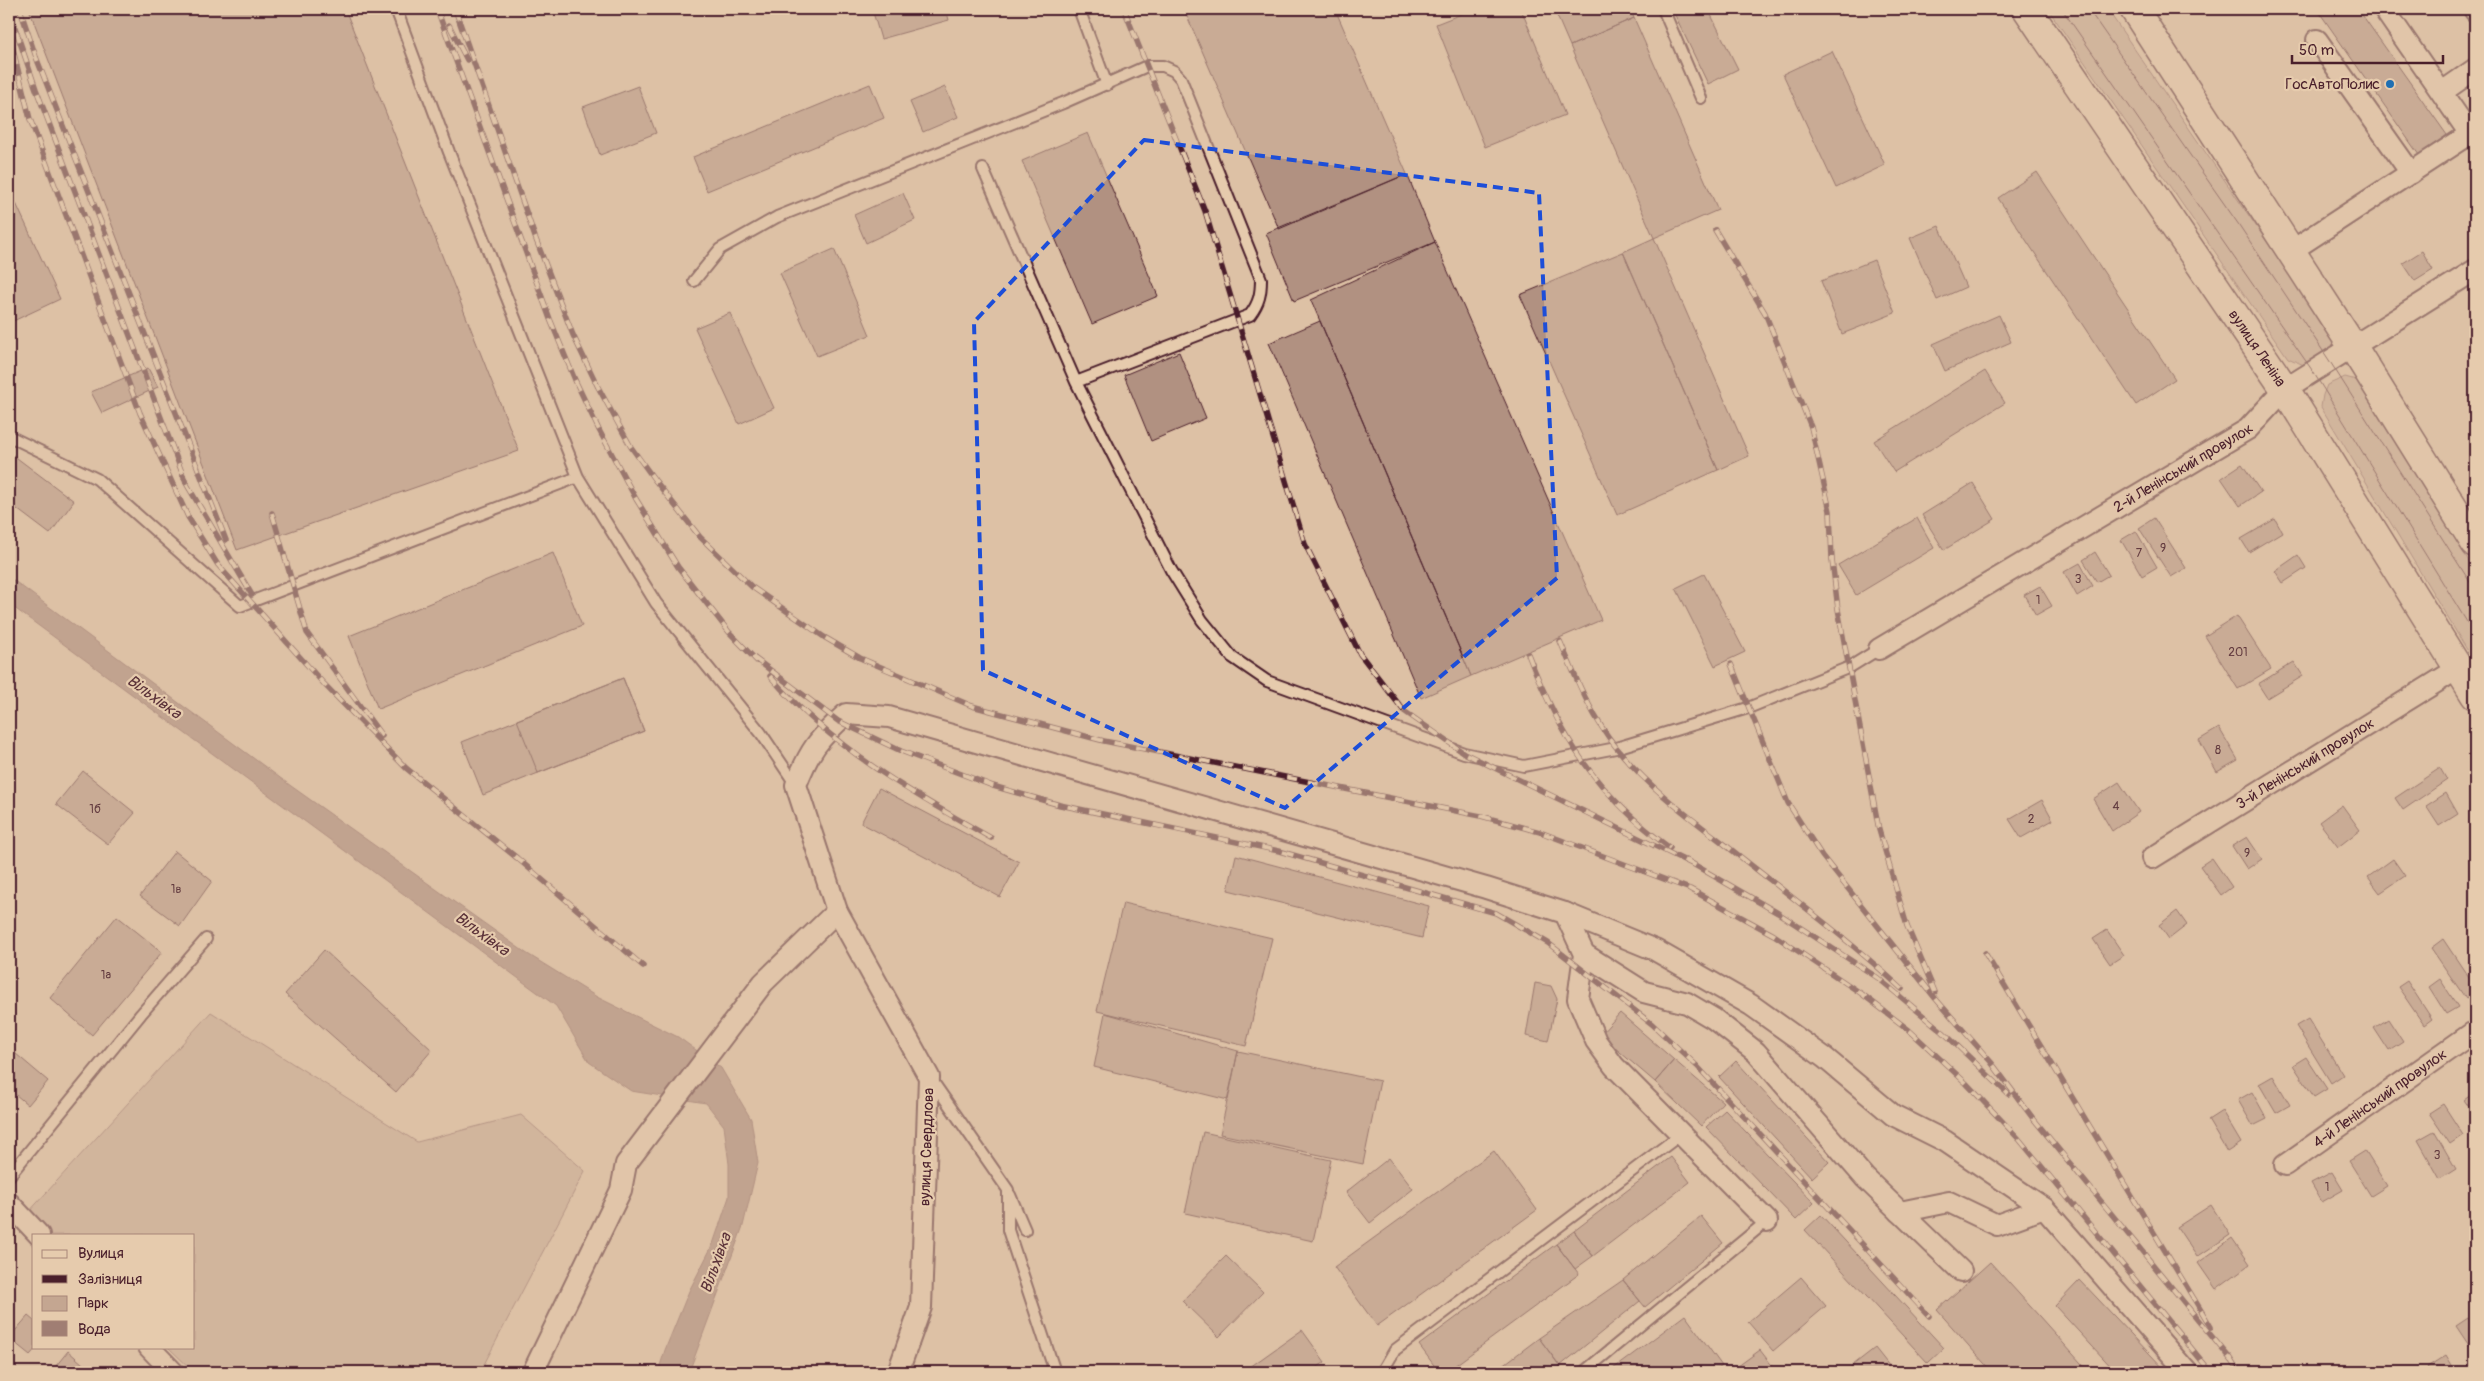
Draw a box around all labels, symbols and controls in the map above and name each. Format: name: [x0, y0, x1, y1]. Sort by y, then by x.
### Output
scale bar: [2292, 32, 2443, 64]
text: 50 m: [2299, 41, 2334, 60]
place label: ГосАвтоПолис: [2285, 75, 2380, 94]
marker: ГосАвтоПолис: [2384, 78, 2396, 90]
street label: вулиця Леніна: [2224, 306, 2290, 390]
street label: 2-й Ленінський провулок: [2110, 419, 2258, 517]
house number: 9: [2160, 541, 2166, 556]
house number: 7: [2136, 546, 2143, 561]
house number: 3: [2075, 572, 2082, 587]
house number: 1: [2036, 593, 2040, 608]
house number: 201: [2228, 645, 2248, 660]
water label: Вільхівка: [123, 671, 186, 724]
street label: 3-й Ленінський провулок: [2232, 713, 2378, 813]
house number: 8: [2215, 743, 2221, 758]
house number: 4: [2113, 799, 2120, 814]
house number: 1б: [89, 802, 101, 817]
house number: 2: [2028, 812, 2035, 827]
house number: 9: [2244, 846, 2250, 861]
house number: 1в: [171, 882, 181, 897]
water label: Вільхівка: [451, 908, 514, 961]
house number: 1а: [101, 968, 112, 983]
street label: 4-й Ленінський провулок: [2309, 1044, 2451, 1152]
street label: вулиця Свердлова: [915, 1087, 939, 1207]
house number: 3: [2434, 1148, 2441, 1163]
house number: 1: [2325, 1180, 2329, 1195]
water label: Вільхівка: [696, 1229, 737, 1296]
legend: [32, 1234, 195, 1348]
text: Вулиця: [78, 1244, 124, 1263]
text: Залізниця: [78, 1270, 142, 1289]
text: Парк: [78, 1294, 109, 1313]
text: Вода: [78, 1320, 111, 1339]

